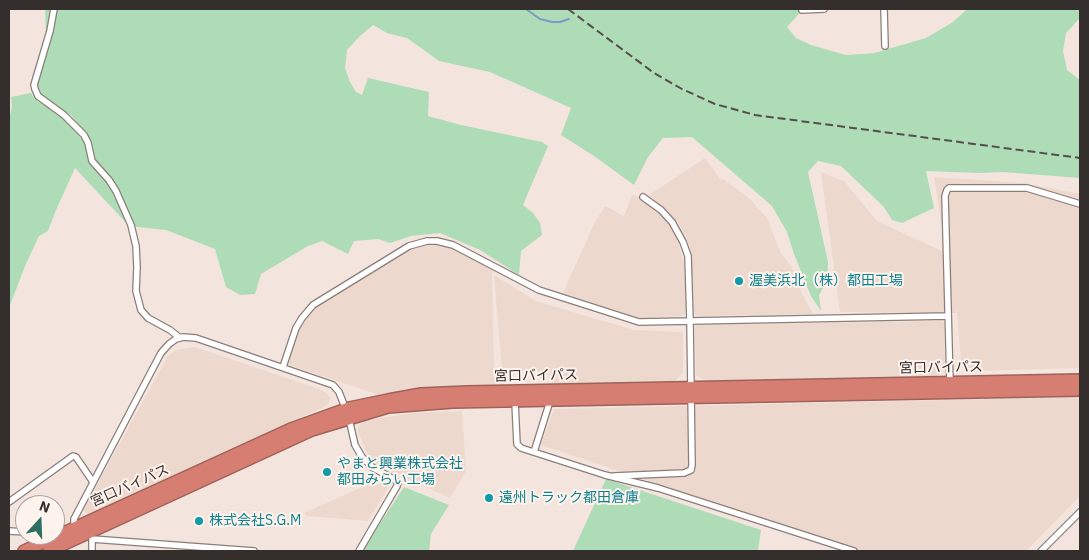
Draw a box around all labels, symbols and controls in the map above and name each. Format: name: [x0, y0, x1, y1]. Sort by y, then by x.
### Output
place label: 渥美浜北（株）都田工場: [749, 273, 903, 289]
marker: 渥美浜北（株）都田工場: [733, 275, 745, 287]
street label: 宮口バイパス: [899, 359, 983, 377]
street label: 宮口バイパス: [494, 367, 578, 385]
place label: やまと興業株式会社 都田みらい工場: [337, 456, 463, 488]
street label: 宮口バイパス: [88, 461, 172, 511]
marker: やまと興業株式会社 都田みらい工場: [321, 466, 333, 478]
place label: 遠州トラック都田倉庫: [499, 490, 639, 506]
marker: 遠州トラック都田倉庫: [483, 492, 495, 504]
north arrow: [15, 495, 65, 545]
text: N: [37, 497, 53, 517]
place label: 株式会社S.G.M: [209, 513, 301, 529]
marker: 株式会社S.G.M: [193, 515, 205, 527]

